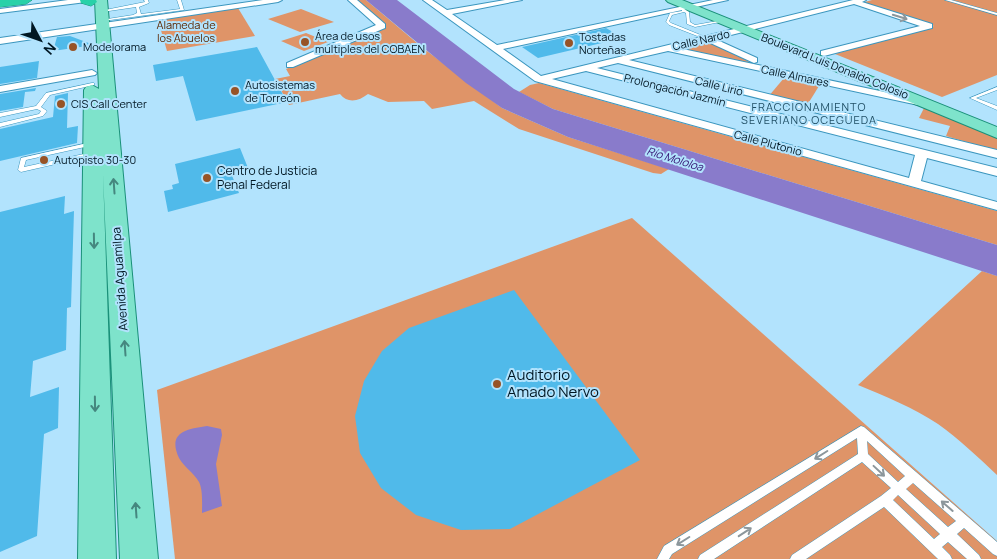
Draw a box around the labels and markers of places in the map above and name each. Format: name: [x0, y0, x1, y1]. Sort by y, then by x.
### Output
place label: Área de usos multiples del COBAEN: [315, 28, 425, 56]
place label: Tostadas Norteñas: [579, 29, 626, 57]
marker: Área de usos multiples del COBAEN: [299, 36, 311, 48]
marker: Tostadas Norteñas: [563, 37, 575, 49]
place label: Modelorama: [83, 39, 146, 54]
marker: Modelorama: [67, 41, 79, 53]
place label: Autosistemas de Torreón: [245, 77, 315, 105]
marker: Autosistemas de Torreón: [229, 85, 241, 97]
place label: CIS Call Center: [71, 96, 147, 111]
marker: CIS Call Center: [55, 98, 67, 110]
place label: Autopisto 30-30: [54, 152, 136, 167]
marker: Autopisto 30-30: [38, 154, 50, 166]
place label: Centro de Justicia Penal Federal: [217, 162, 317, 193]
marker: Centro de Justicia Penal Federal: [201, 172, 213, 184]
place label: Auditorio Amado Nervo: [507, 364, 599, 402]
marker: Auditorio Amado Nervo: [491, 378, 503, 390]

